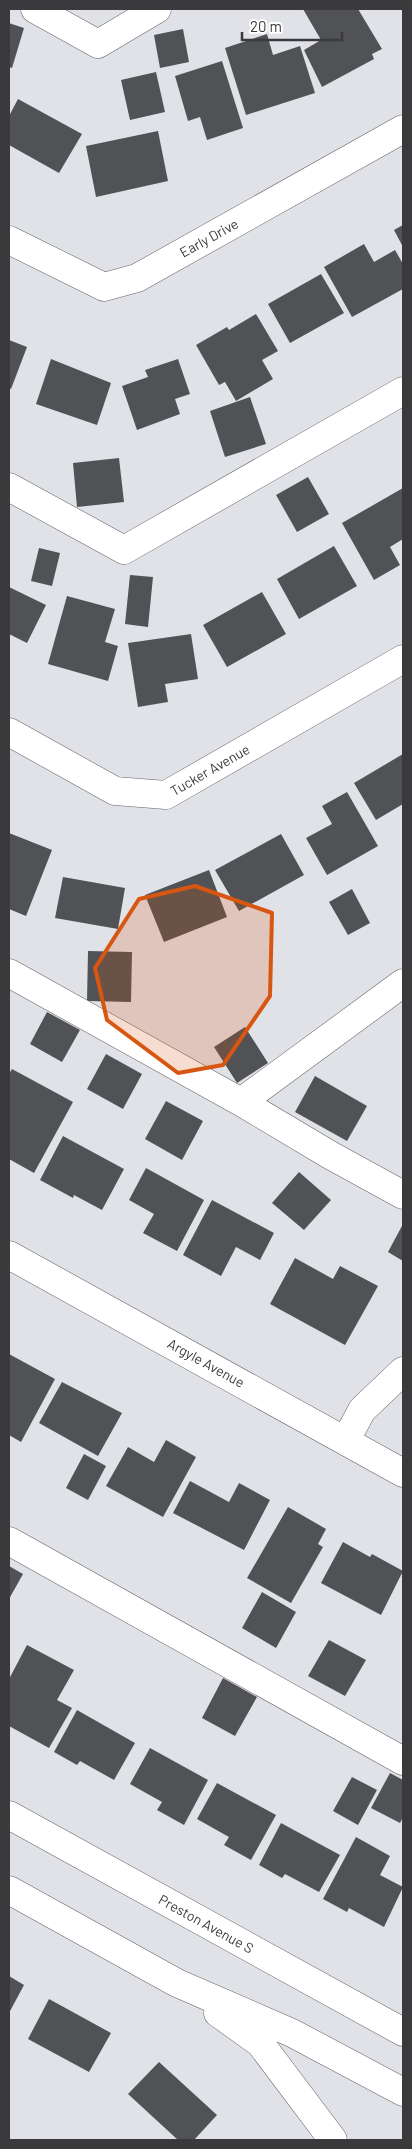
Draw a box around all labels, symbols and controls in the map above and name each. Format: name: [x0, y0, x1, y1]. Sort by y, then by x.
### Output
scale bar: [242, 10, 342, 42]
text: 20 m: [250, 17, 282, 35]
street label: Early Drive: [176, 215, 241, 261]
street label: Tucker Avenue: [167, 740, 252, 799]
street label: Argyle Avenue: [165, 1334, 248, 1391]
street label: Preston Avenue S: [156, 1891, 257, 1957]

